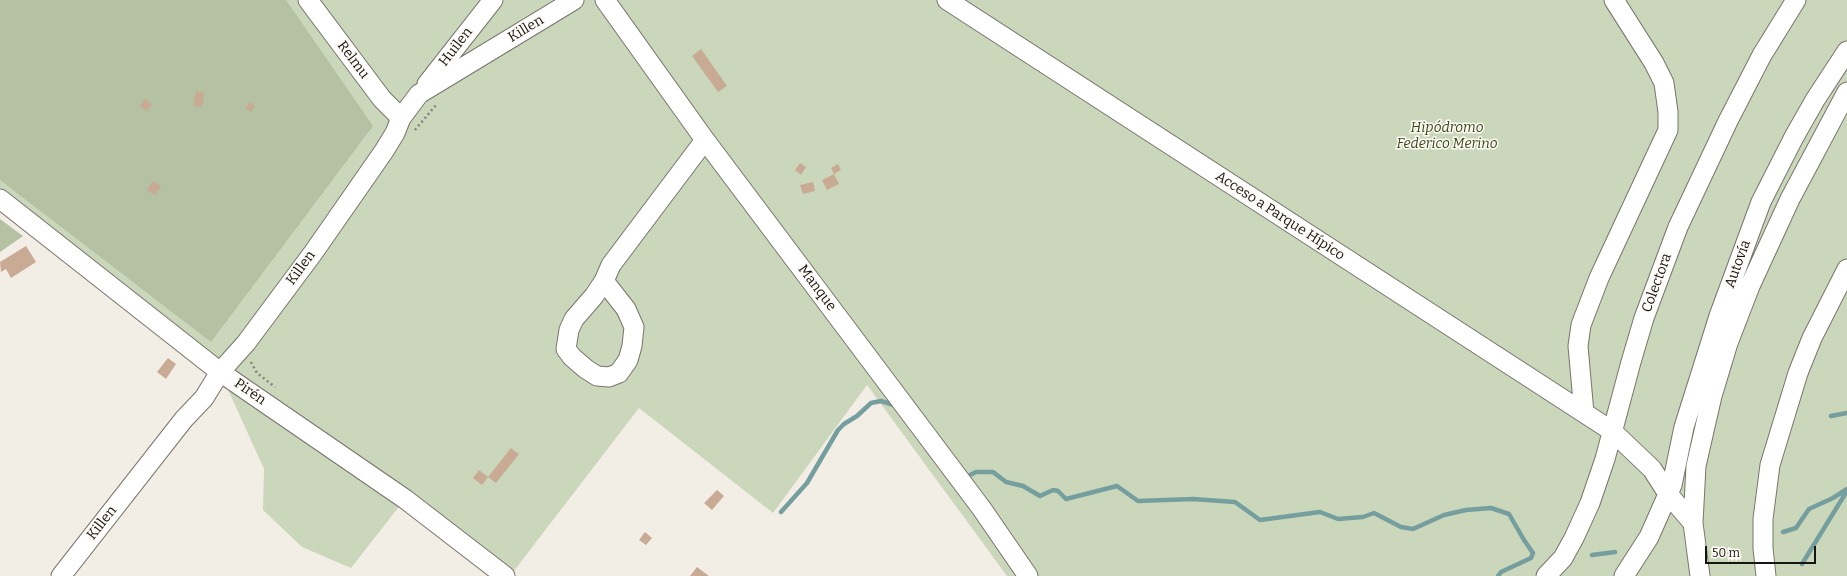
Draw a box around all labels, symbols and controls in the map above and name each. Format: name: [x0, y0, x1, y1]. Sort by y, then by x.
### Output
street label: Killen: [505, 12, 547, 46]
street label: Huilen: [436, 24, 476, 70]
street label: Relmu: [333, 38, 373, 82]
park label: Hipódromo Federico Merino: [1397, 120, 1497, 152]
street label: Acceso a Parque Hípico: [1212, 168, 1348, 264]
street label: Autovía: [1722, 238, 1754, 290]
street label: Killen: [283, 248, 319, 288]
street label: Colectora: [1639, 251, 1675, 315]
street label: Manque: [794, 262, 840, 314]
street label: Pirén: [231, 375, 269, 409]
street label: Killen: [84, 503, 120, 543]
scale bar: [1707, 538, 1818, 564]
text: 50 m: [1712, 546, 1740, 560]

